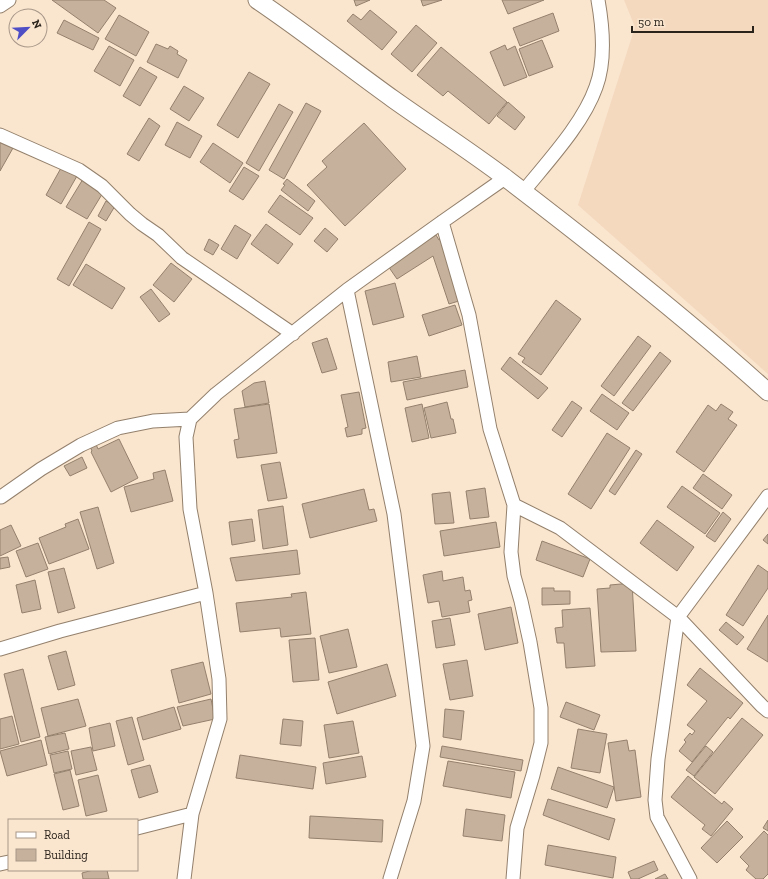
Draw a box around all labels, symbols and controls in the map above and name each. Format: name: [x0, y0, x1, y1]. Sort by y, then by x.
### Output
north arrow: [8, 8, 48, 48]
scale bar: [632, 8, 753, 34]
text: 50 m: [638, 15, 665, 29]
text: N: [29, 18, 45, 31]
legend: [8, 819, 138, 871]
text: Road: [44, 828, 70, 842]
text: Building: [44, 848, 88, 862]

